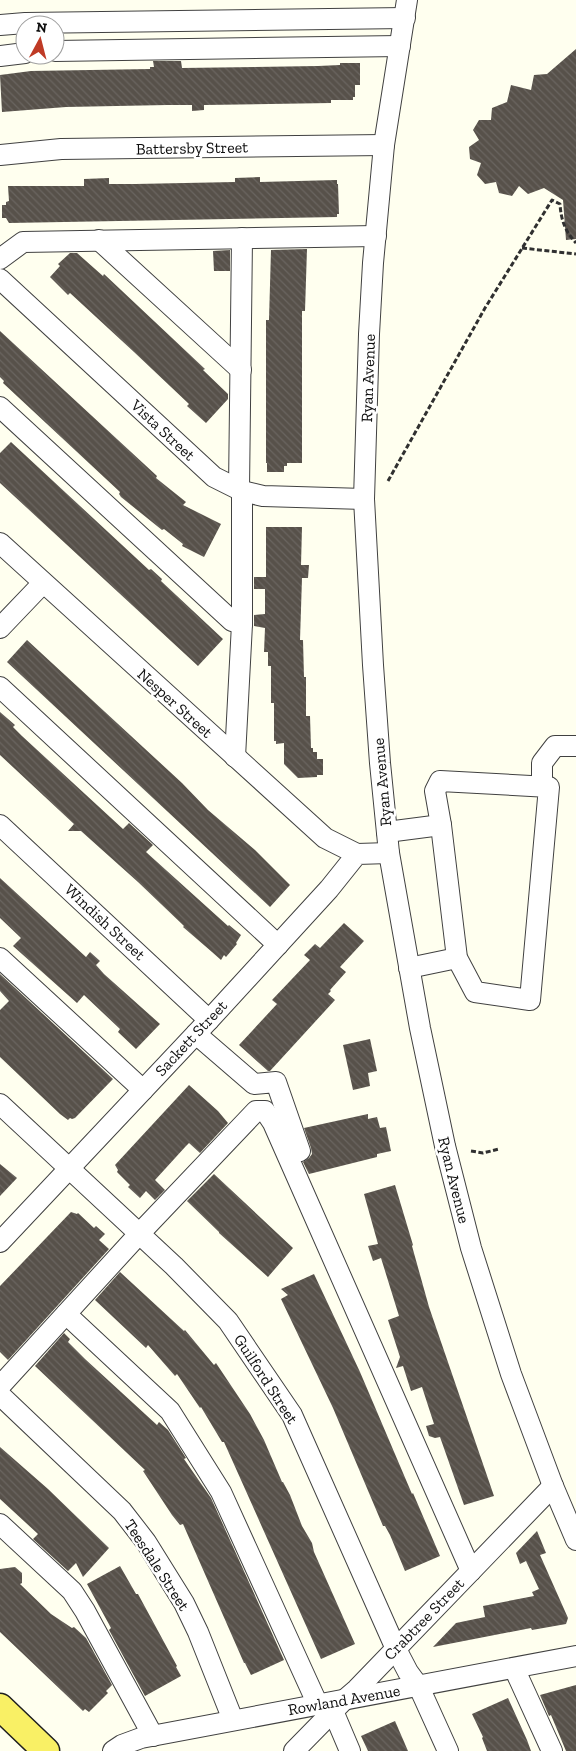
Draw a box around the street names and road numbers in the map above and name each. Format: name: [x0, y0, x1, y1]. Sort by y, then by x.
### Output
street label: Battersby Street: [136, 138, 248, 158]
street label: Ryan Avenue: [357, 333, 379, 423]
street label: Vista Street: [126, 395, 199, 465]
street label: Nesper Street: [134, 664, 217, 742]
street label: Ryan Avenue: [369, 737, 395, 827]
street label: Windish Street: [61, 880, 149, 964]
street label: Sackett Street: [151, 996, 231, 1080]
street label: Ryan Avenue: [434, 1135, 474, 1225]
street label: Guilford Street: [230, 1331, 302, 1428]
street label: Teesdale Street: [120, 1516, 194, 1614]
street label: Crabtree Street: [380, 1574, 468, 1664]
street label: Rowland Avenue: [286, 1681, 402, 1719]

